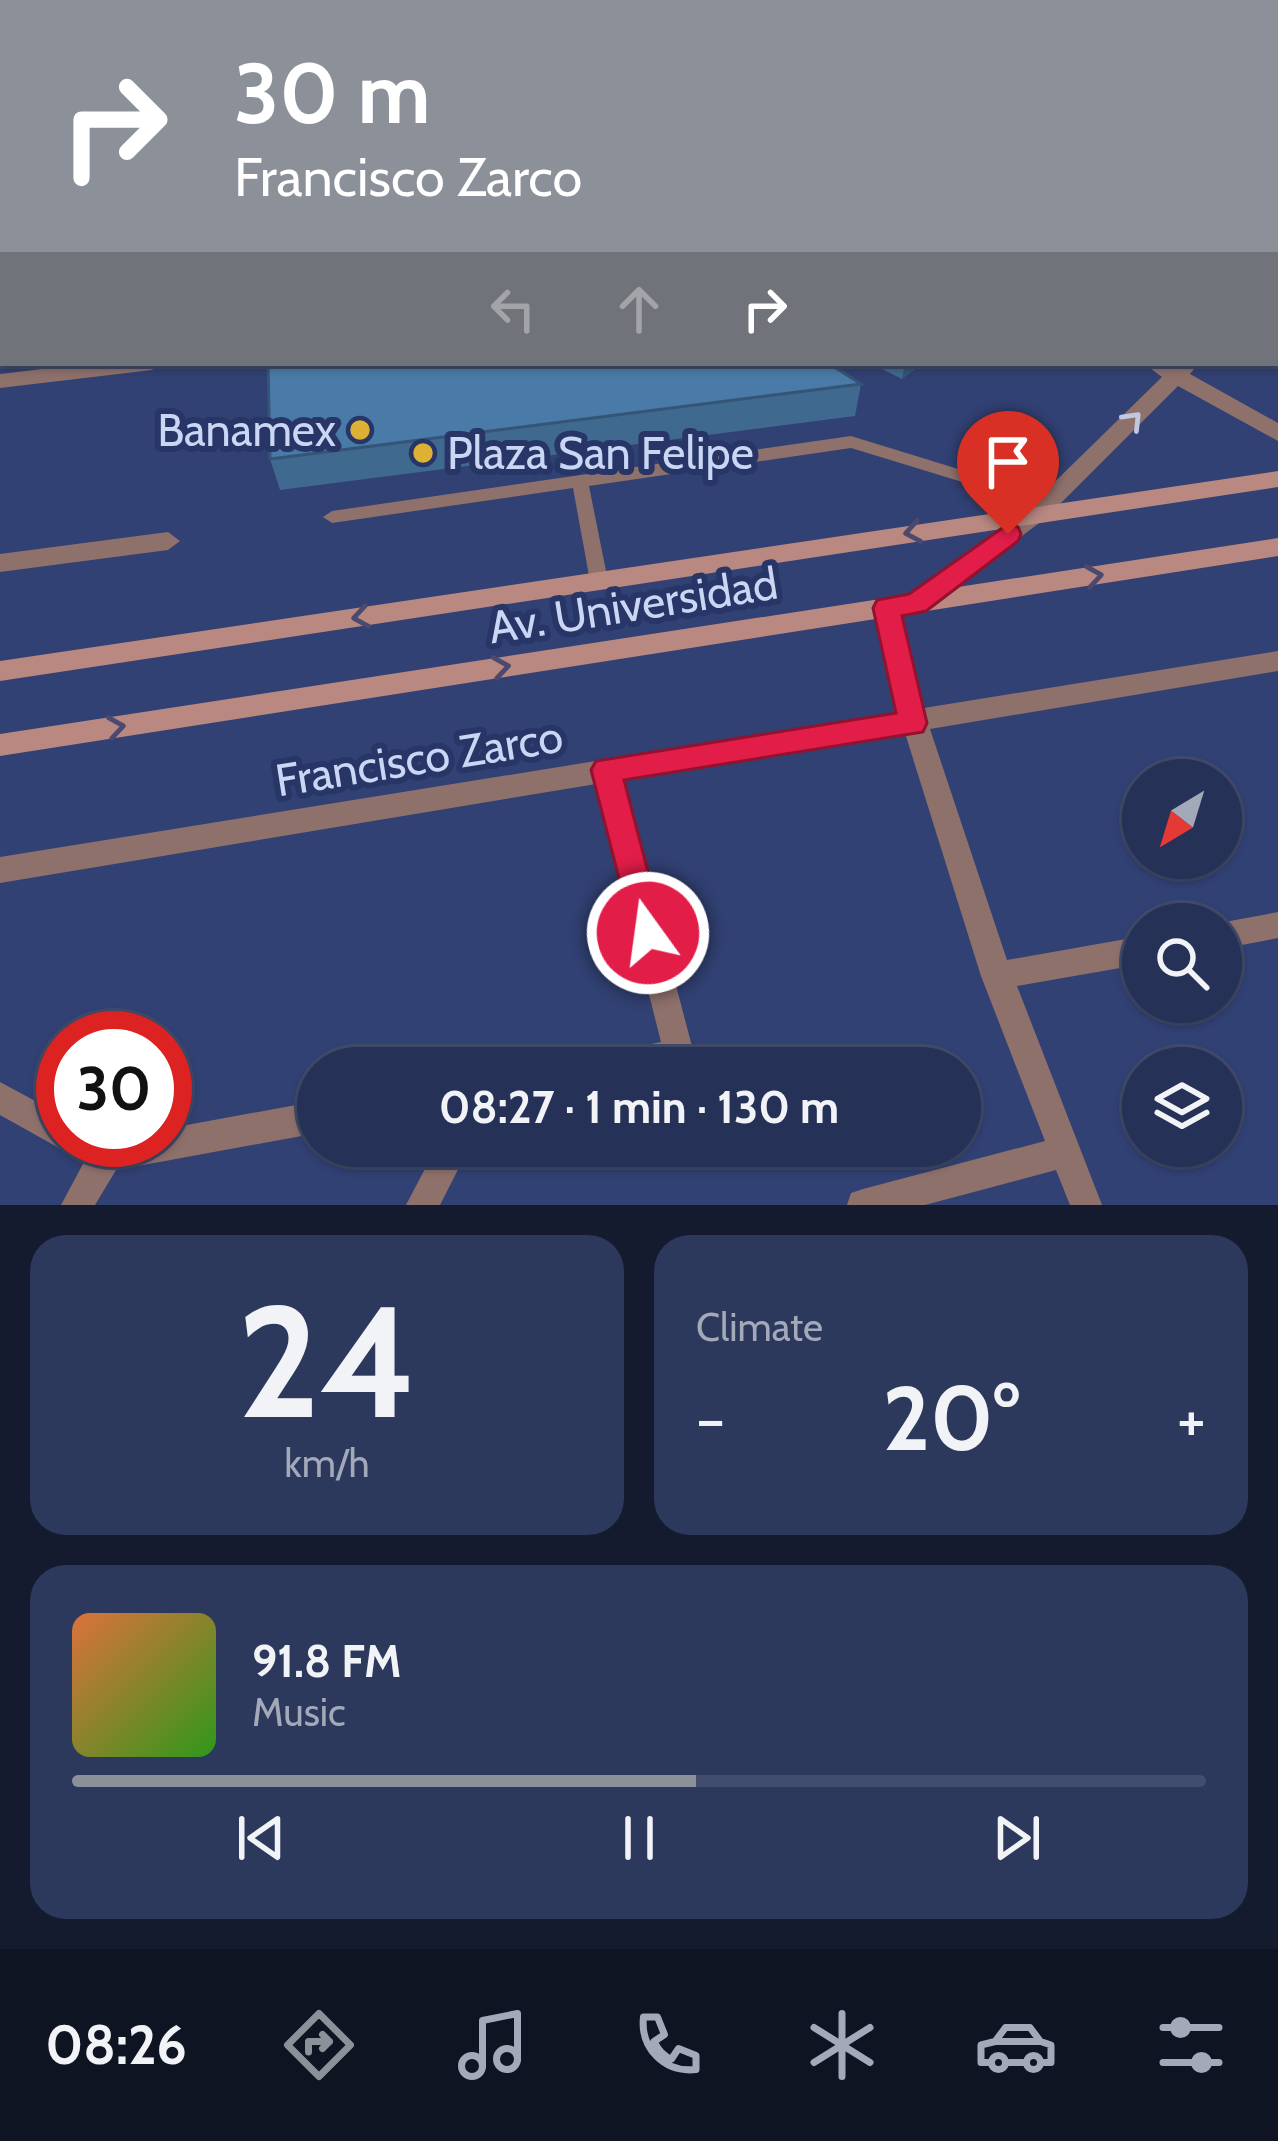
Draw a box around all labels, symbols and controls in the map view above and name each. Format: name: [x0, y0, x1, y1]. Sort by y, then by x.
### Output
text: 30 m: [234, 42, 430, 144]
icon: right: [36, 48, 192, 204]
text: Francisco Zarco: [234, 144, 582, 210]
icon: left: [480, 276, 546, 342]
icon: ahead: [606, 276, 672, 342]
icon: right: [732, 276, 798, 342]
place label: Banamex: [157, 403, 336, 457]
pin: [957, 411, 1059, 534]
one-way arrow: [1119, 412, 1141, 434]
marker: Banamex: [347, 417, 373, 443]
place label: Plaza San Felipe: [447, 426, 754, 480]
icon: arrive: [975, 429, 1041, 495]
marker: Plaza San Felipe: [410, 440, 436, 466]
one-way arrow: [903, 519, 923, 544]
street label: Av. Universidad: [485, 556, 781, 654]
one-way arrow: [1084, 564, 1104, 589]
one-way arrow: [352, 603, 372, 628]
one-way arrow: [491, 656, 511, 681]
street label: Francisco Zarco: [271, 709, 567, 807]
one-way arrow: [106, 715, 125, 741]
north arrow: [1122, 759, 1242, 879]
map controls: [1122, 759, 1242, 1167]
position arrow: [585, 870, 711, 996]
button: search: [1122, 903, 1242, 1023]
speed limit sign: 30: [36, 1011, 192, 1167]
button: layers: [1122, 1047, 1242, 1167]
text: 08:27 · 1 min · 130 m: [439, 1080, 839, 1134]
text: 24: [237, 1266, 417, 1456]
text: Climate: [696, 1303, 823, 1351]
text: 20°: [882, 1363, 1020, 1473]
text: −: [696, 1378, 725, 1459]
text: +: [1177, 1378, 1206, 1459]
text: km/h: [284, 1439, 370, 1487]
text: 91.8 FM: [252, 1634, 402, 1688]
text: Music: [252, 1688, 346, 1736]
icon: previous: [228, 1805, 294, 1871]
icon: pause: [606, 1805, 672, 1871]
icon: next: [984, 1805, 1050, 1871]
icon: directions: [277, 2003, 361, 2087]
icon: music: [451, 2003, 535, 2087]
icon: phone: [626, 2003, 710, 2087]
icon: climate: [800, 2003, 884, 2087]
icon: car: [974, 2003, 1058, 2087]
icon: filters: [1149, 2003, 1233, 2087]
text: 08:26: [45, 2012, 187, 2078]

